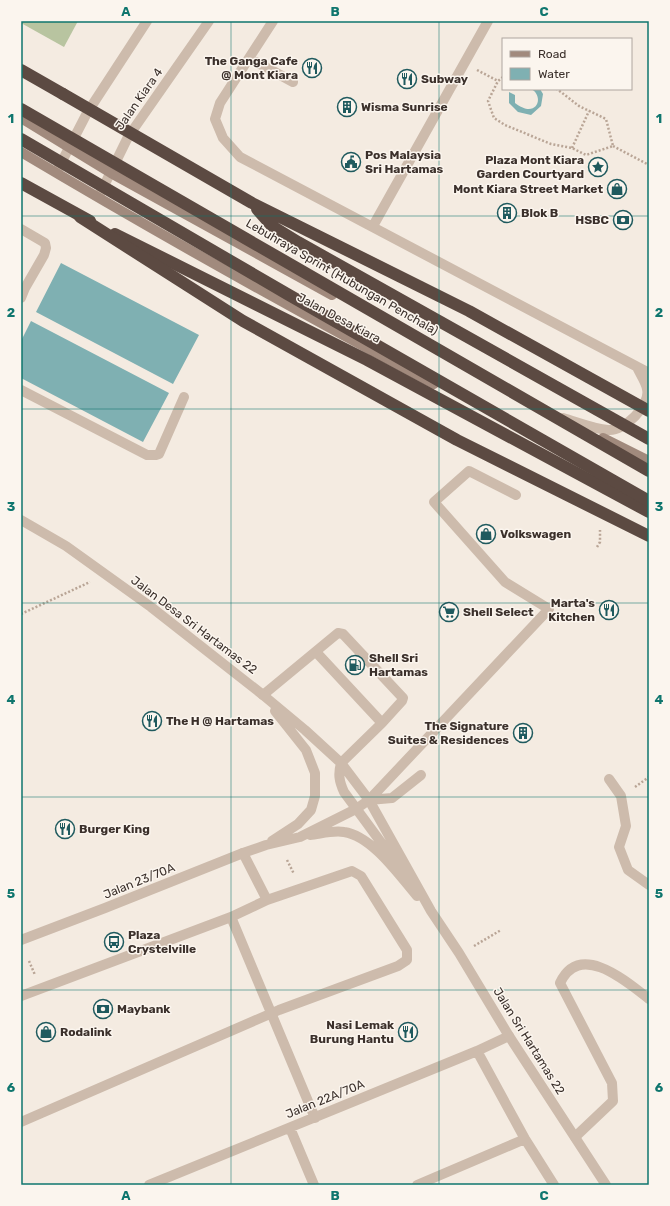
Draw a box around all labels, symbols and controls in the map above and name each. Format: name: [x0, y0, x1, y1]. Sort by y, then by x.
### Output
text: A: [121, 4, 131, 19]
text: B: [330, 4, 340, 19]
text: C: [539, 4, 549, 19]
legend: [502, 38, 632, 90]
text: Road: [538, 47, 566, 61]
place label: The Ganga Cafe @ Mont Kiara: [205, 54, 298, 82]
restaurant icon: The Ganga Cafe @ Mont Kiara: [301, 57, 323, 79]
street label: Jalan Kiara 4: [113, 65, 166, 133]
text: Water: [538, 67, 570, 81]
restaurant icon: Subway: [396, 68, 418, 90]
place label: Subway: [421, 72, 468, 86]
building icon: Wisma Sunrise: [336, 96, 358, 118]
place label: Wisma Sunrise: [361, 100, 448, 114]
text: 1: [8, 111, 14, 126]
text: 1: [656, 111, 662, 126]
place label: Pos Malaysia Sri Hartamas: [365, 148, 444, 176]
public building icon: Pos Malaysia Sri Hartamas: [340, 151, 362, 173]
place label: Plaza Mont Kiara Garden Courtyard: [476, 153, 584, 181]
place icon: Plaza Mont Kiara Garden Courtyard: [587, 156, 609, 178]
shop icon: Mont Kiara Street Market: [606, 178, 628, 200]
place label: Mont Kiara Street Market: [453, 182, 603, 196]
building icon: Blok B: [496, 202, 518, 224]
place label: Blok B: [521, 206, 558, 220]
bank icon: HSBC: [612, 209, 634, 231]
place label: HSBC: [575, 213, 610, 227]
street label: Lebuhraya Sprint (Hubungan Penchala): [243, 216, 441, 338]
street label: Jalan Desa Kiara: [295, 290, 383, 346]
text: 2: [7, 305, 15, 320]
text: 2: [655, 305, 663, 320]
text: 3: [7, 499, 16, 514]
text: 3: [655, 499, 664, 514]
shop icon: Volkswagen: [475, 523, 497, 545]
place label: Volkswagen: [500, 527, 571, 541]
street label: Jalan Desa Sri Hartamas 22: [128, 573, 260, 677]
place label: Marta's Kitchen: [548, 596, 595, 624]
restaurant icon: Marta's Kitchen: [598, 599, 620, 621]
supermarket icon: Shell Select: [438, 601, 460, 623]
place label: Shell Select: [463, 605, 534, 619]
place label: Shell Sri Hartamas: [369, 651, 428, 679]
fuel station icon: Shell Sri Hartamas: [344, 654, 366, 676]
text: 4: [7, 692, 16, 707]
text: 4: [655, 692, 664, 707]
restaurant icon: The H @ Hartamas: [141, 710, 163, 732]
place label: The H @ Hartamas: [166, 714, 274, 728]
place label: The Signature Suites & Residences: [388, 719, 509, 747]
building icon: The Signature Suites & Residences: [512, 722, 534, 744]
restaurant icon: Burger King: [54, 818, 76, 840]
place label: Burger King: [79, 822, 150, 836]
street label: Jalan 23/70A: [101, 860, 177, 902]
text: 5: [7, 886, 15, 901]
text: 5: [655, 886, 663, 901]
place label: Plaza Crystelville: [128, 928, 196, 956]
bus stop icon: Plaza Crystelville: [103, 931, 125, 953]
street label: Jalan Sri Hartamas 22: [490, 985, 568, 1097]
bank icon: Maybank: [92, 998, 114, 1020]
place label: Maybank: [117, 1002, 170, 1016]
place label: Nasi Lemak Burung Hantu: [310, 1018, 394, 1046]
shop icon: Rodalink: [35, 1021, 57, 1043]
restaurant icon: Nasi Lemak Burung Hantu: [397, 1021, 419, 1043]
place label: Rodalink: [60, 1025, 112, 1039]
street label: Jalan 22A/70A: [284, 1077, 366, 1121]
text: 6: [7, 1080, 16, 1095]
text: 6: [655, 1080, 664, 1095]
text: A: [121, 1188, 131, 1203]
text: B: [330, 1188, 340, 1203]
text: C: [539, 1188, 549, 1203]

